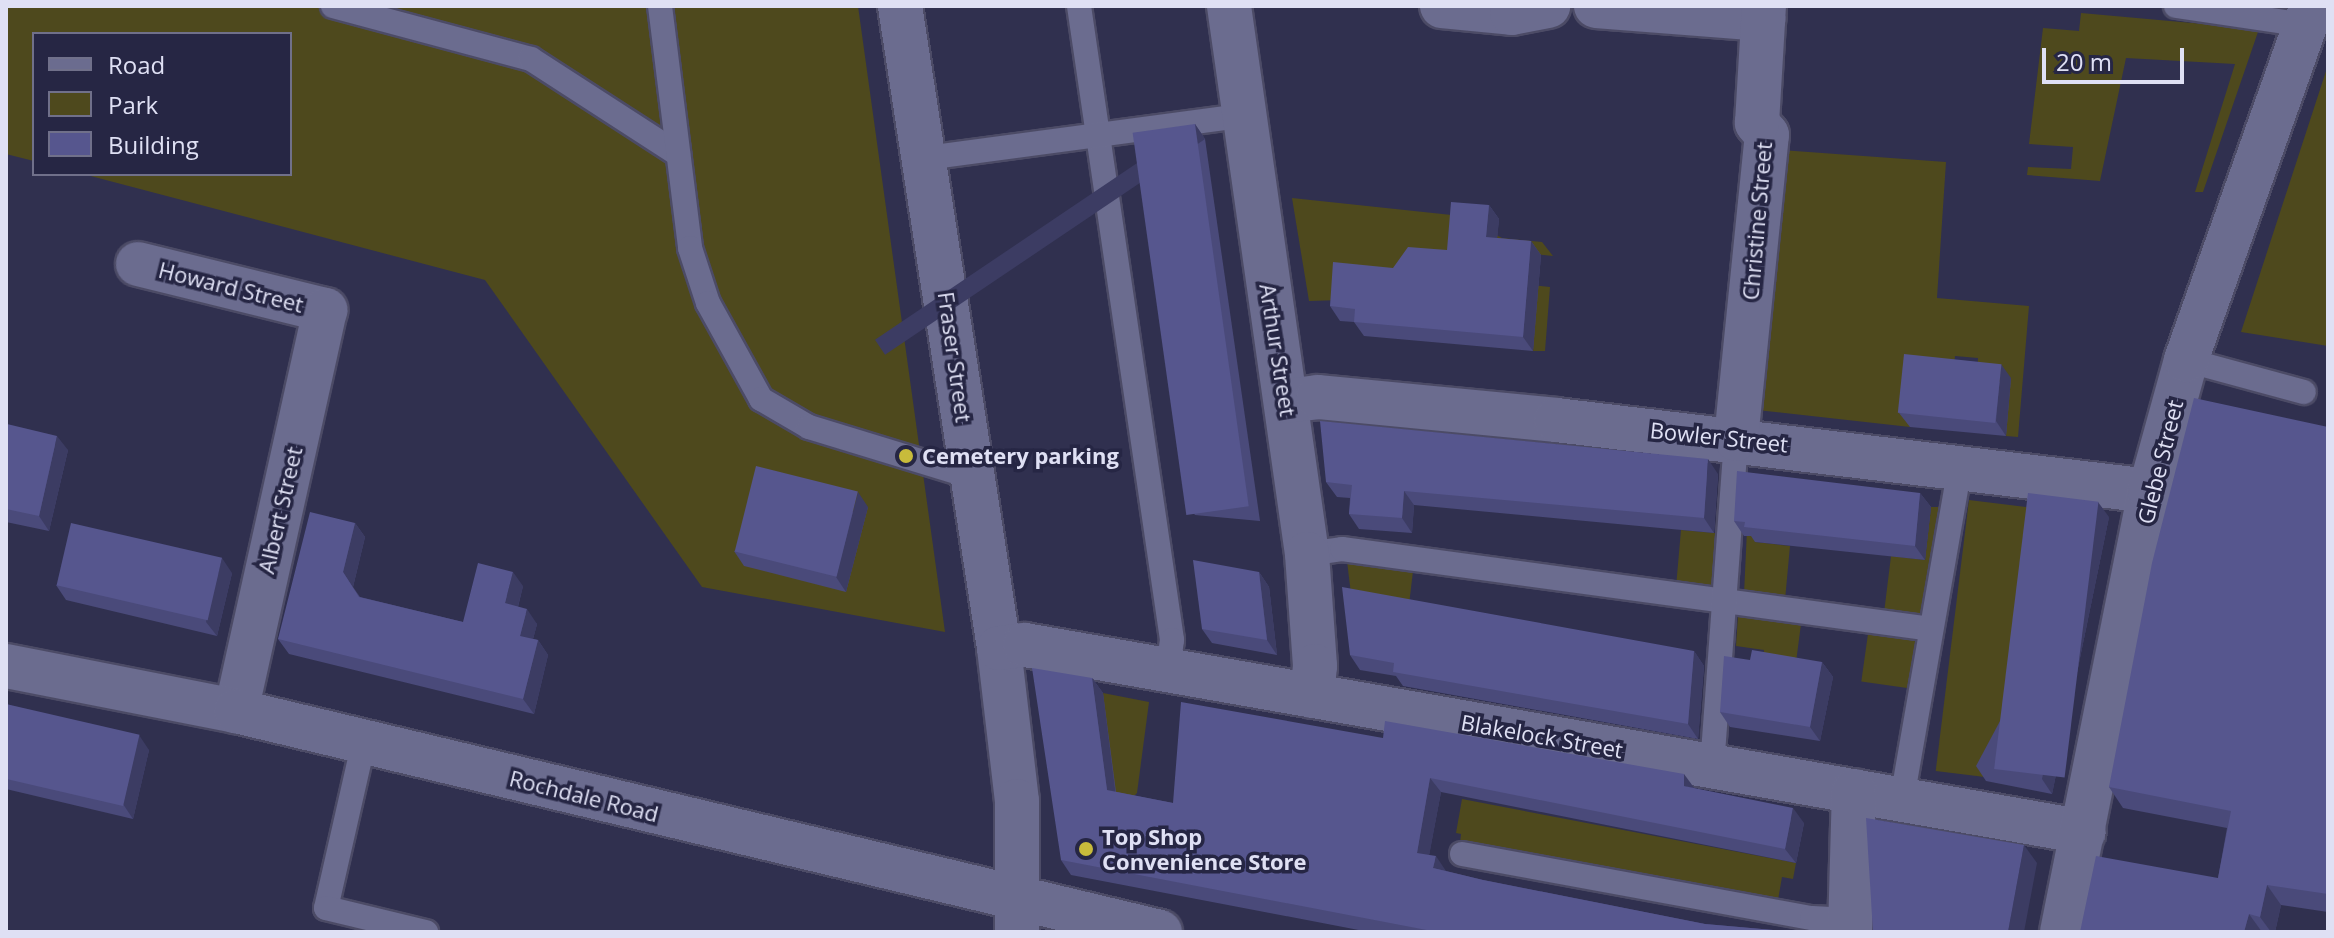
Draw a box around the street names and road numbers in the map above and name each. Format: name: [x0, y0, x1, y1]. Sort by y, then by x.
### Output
street label: Christine Street: [1737, 141, 1777, 301]
street label: Howard Street: [156, 256, 306, 318]
street label: Arthur Street: [1254, 282, 1302, 418]
street label: Fraser Street: [933, 290, 977, 424]
street label: Glebe Street: [2132, 397, 2188, 527]
street label: Bowler Street: [1649, 417, 1789, 457]
street label: Albert Street: [253, 444, 307, 576]
street label: Blakelock Street: [1459, 709, 1625, 763]
street label: Rochdale Road: [507, 765, 661, 827]

